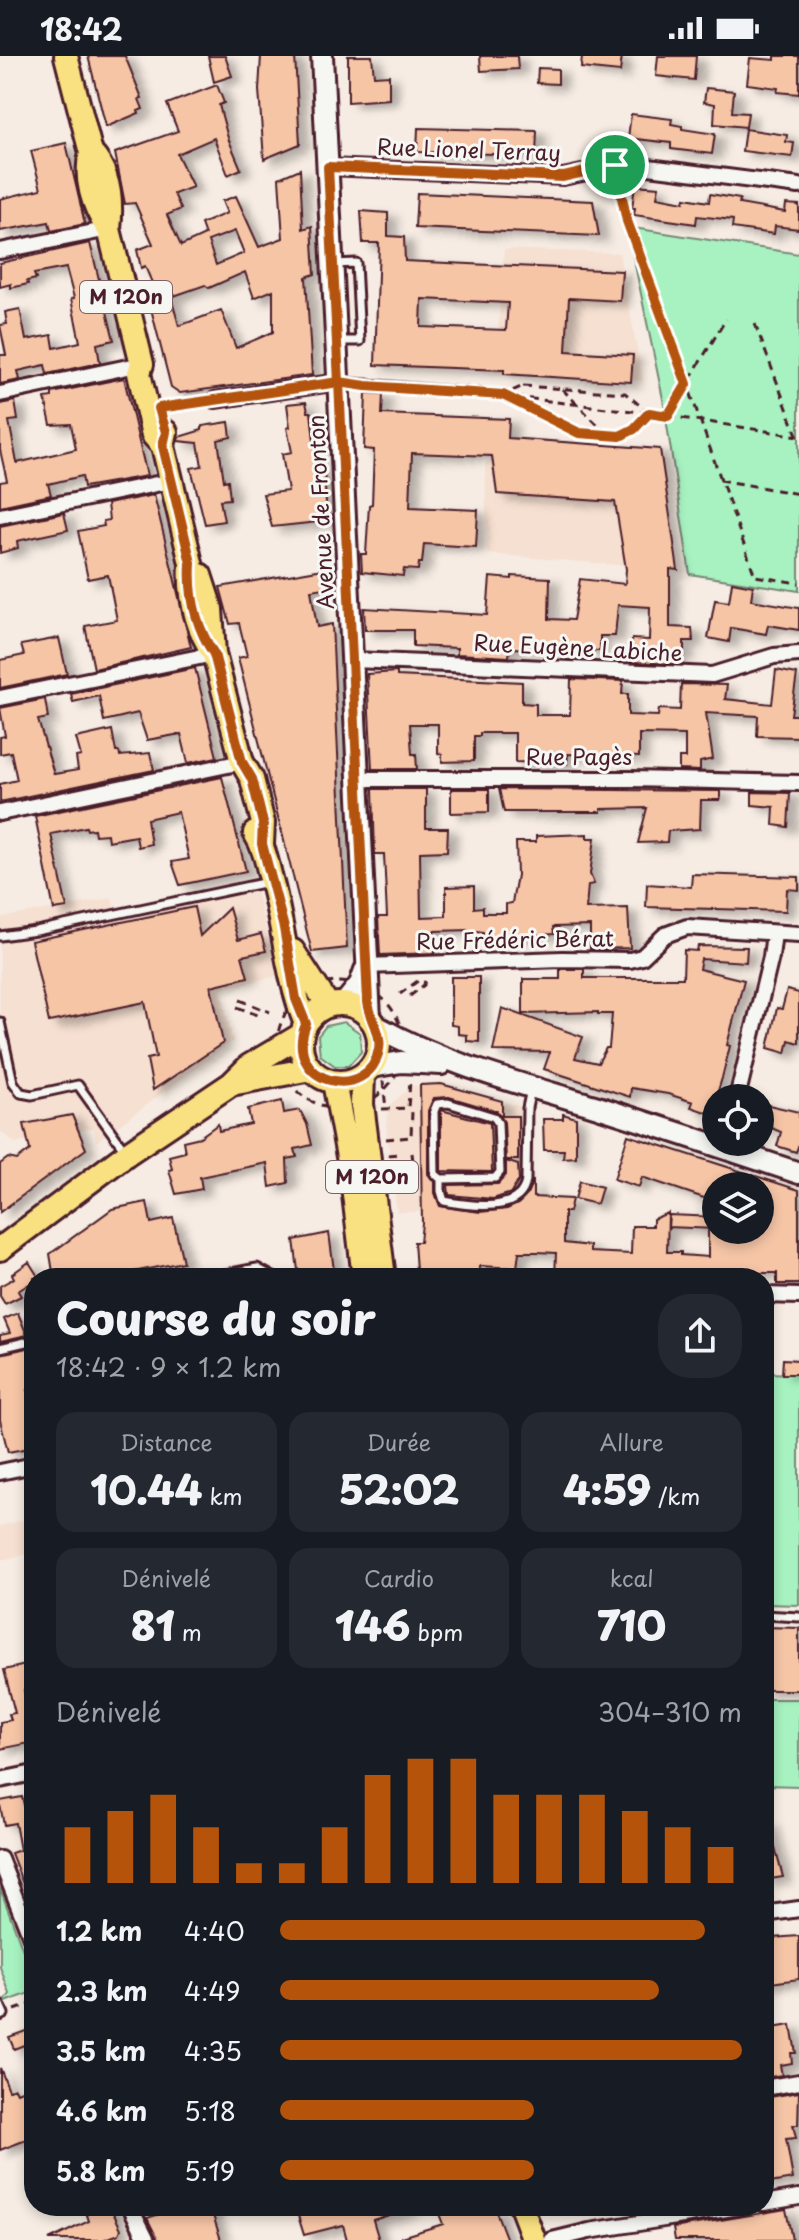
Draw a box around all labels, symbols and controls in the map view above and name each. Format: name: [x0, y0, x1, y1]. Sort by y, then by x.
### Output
text: 18:42: [40, 6, 123, 51]
street label: Rue Lionel Terray: [377, 129, 562, 168]
pin: [581, 131, 649, 199]
icon: arrive: [593, 143, 637, 187]
road number: M 120n: [80, 281, 172, 313]
street label: Avenue de Fronton: [298, 414, 341, 610]
street label: Rue Eugène Labiche: [473, 625, 683, 668]
street label: Rue Pagès: [526, 739, 632, 772]
street label: Rue Frédéric Bérat: [416, 920, 614, 957]
map controls: [702, 1084, 774, 1244]
button: locate: [702, 1084, 774, 1156]
road number: M 120n: [326, 1161, 418, 1193]
button: layers: [702, 1172, 774, 1244]
text: Course du soir: [56, 1284, 376, 1350]
button: share: [658, 1294, 742, 1378]
text: 18:42 · 9 × 1.2 km: [56, 1347, 281, 1386]
text: Distance: [120, 1425, 212, 1458]
text: Durée: [367, 1425, 431, 1458]
text: Allure: [600, 1425, 664, 1458]
text: 10.44: [90, 1458, 202, 1519]
text: 52:02: [339, 1458, 459, 1519]
text: 4:59: [563, 1458, 651, 1519]
text: km: [202, 1479, 243, 1512]
text: /km: [651, 1479, 700, 1512]
text: Dénivelé: [122, 1561, 211, 1594]
text: Cardio: [364, 1561, 434, 1594]
text: kcal: [610, 1561, 654, 1594]
text: 81: [131, 1594, 175, 1655]
text: 146: [335, 1594, 411, 1655]
text: 710: [597, 1594, 666, 1655]
text: m: [175, 1615, 202, 1648]
text: bpm: [411, 1615, 463, 1648]
text: Dénivelé: [56, 1692, 161, 1731]
text: 304–310 m: [598, 1692, 742, 1731]
text: 1.2 km: [56, 1911, 142, 1950]
text: 4:40: [184, 1911, 245, 1950]
text: 2.3 km: [56, 1971, 148, 2010]
text: 4:49: [184, 1971, 241, 2010]
text: 3.5 km: [56, 2031, 146, 2070]
text: 4:35: [184, 2031, 242, 2070]
text: 4.6 km: [56, 2091, 147, 2130]
text: 5:18: [184, 2091, 236, 2130]
text: 5.8 km: [56, 2151, 146, 2190]
text: 5:19: [184, 2151, 235, 2190]

